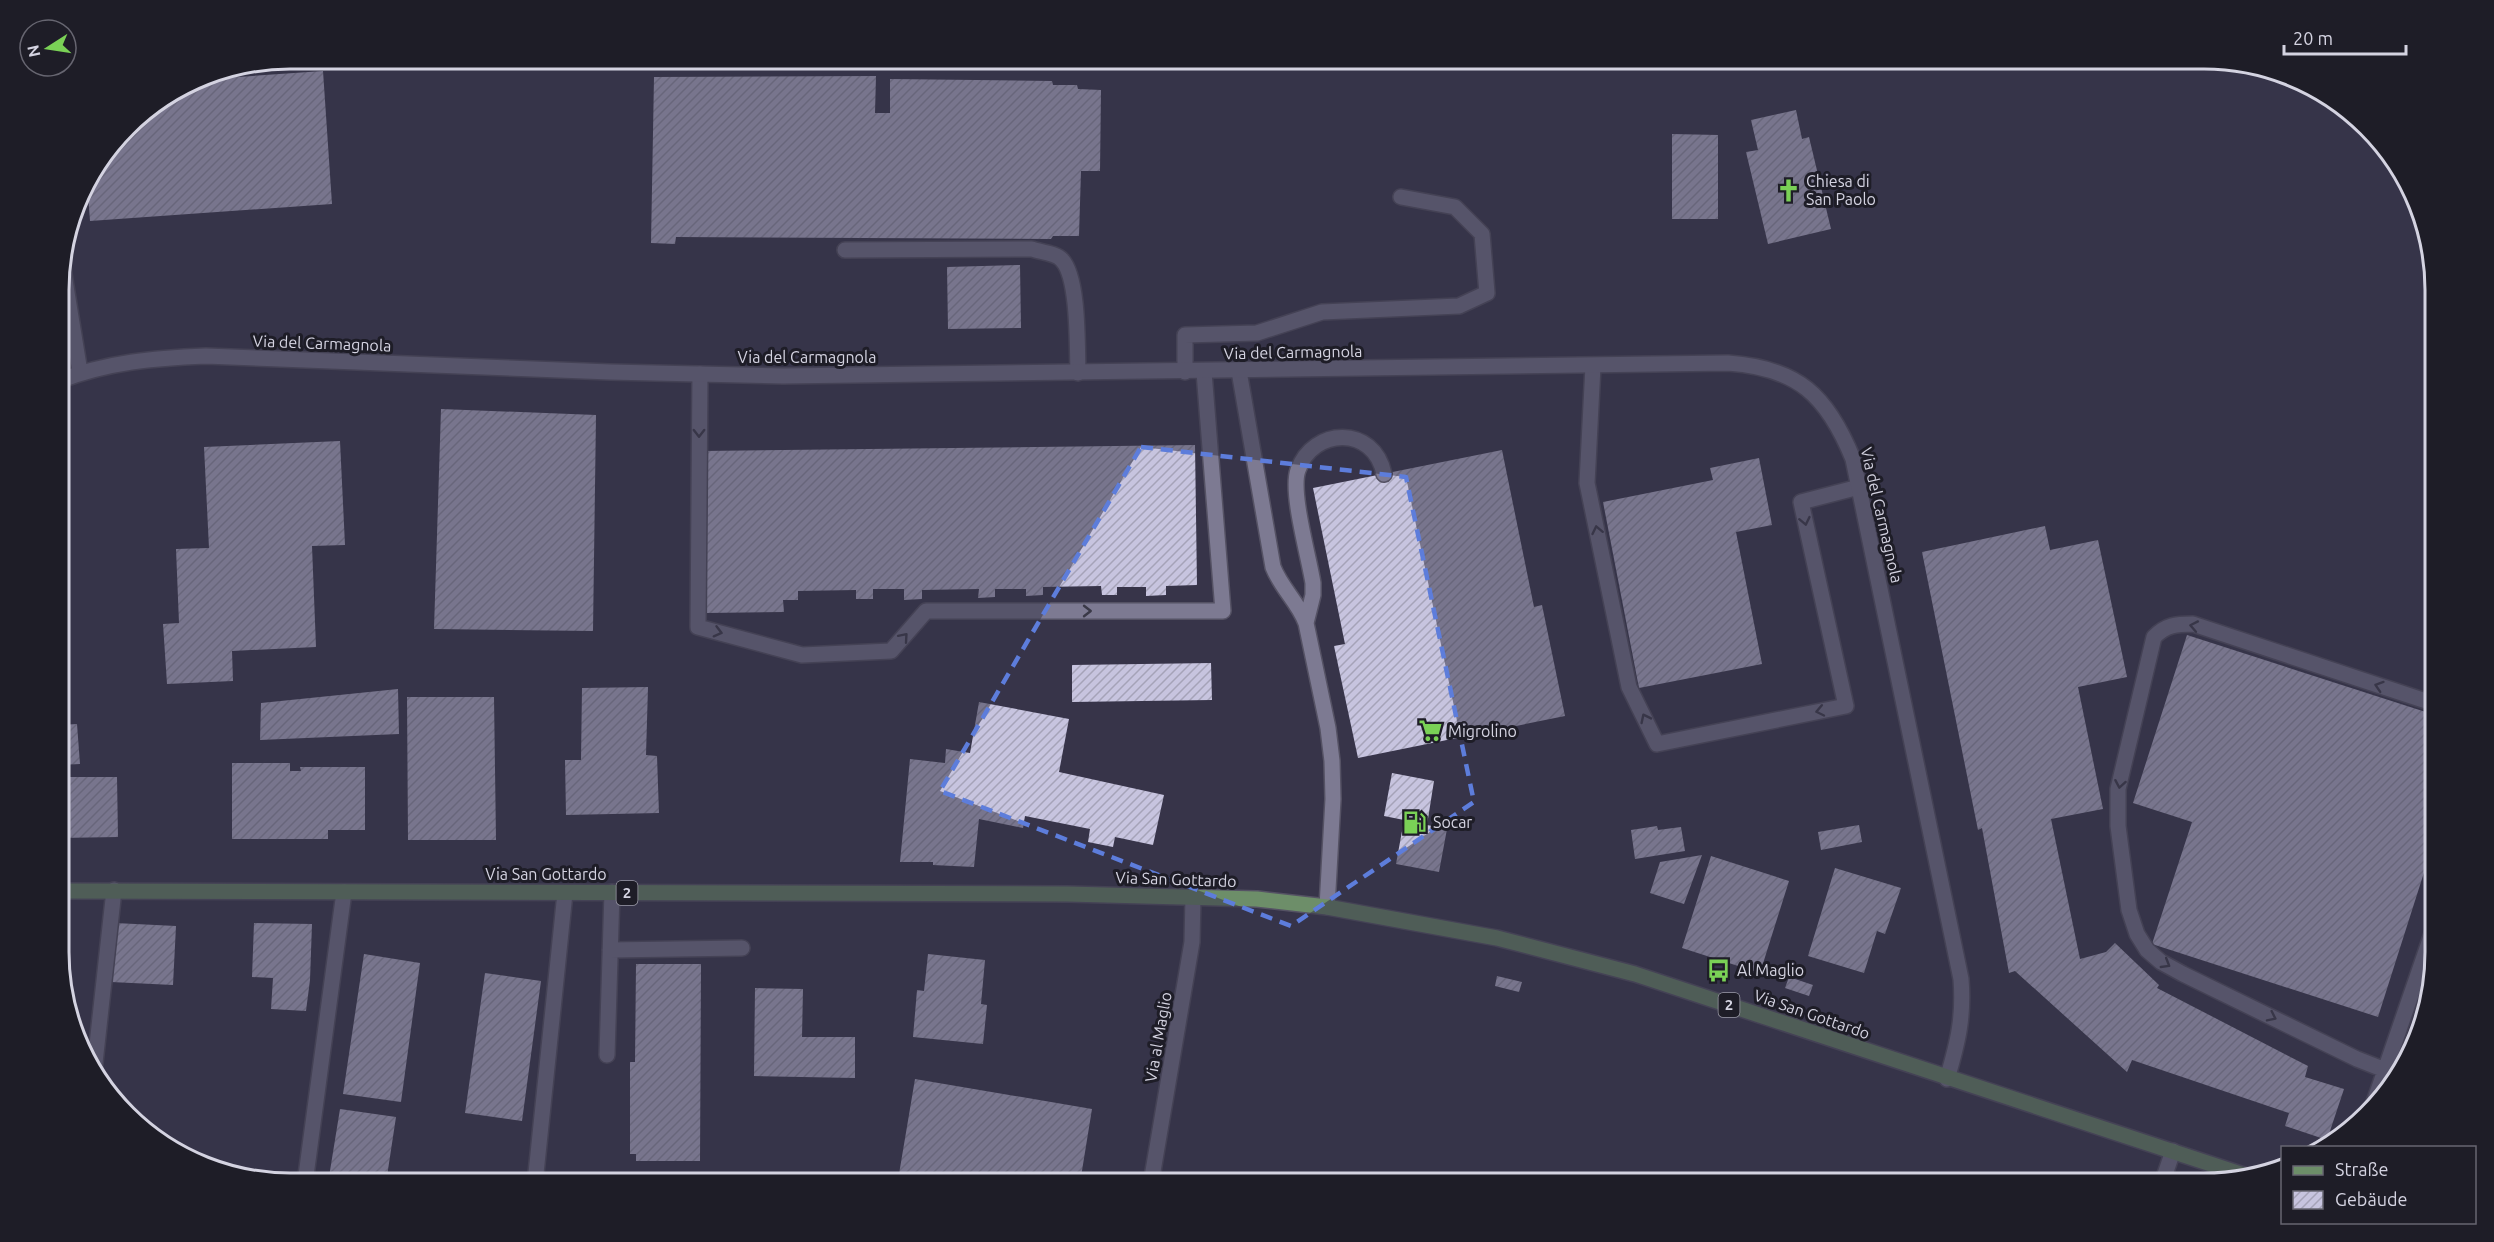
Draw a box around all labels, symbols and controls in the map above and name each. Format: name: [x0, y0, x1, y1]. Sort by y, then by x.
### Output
north arrow: [18, 18, 78, 78]
scale bar: [2284, 18, 2406, 56]
text: 20 m: [2293, 28, 2333, 48]
text: N: [23, 43, 43, 59]
place label: Chiesa di San Paolo: [1806, 172, 1876, 208]
church icon: Chiesa di San Paolo: [1775, 177, 1801, 203]
street label: Via del Carmagnola: [252, 332, 392, 354]
street label: Via del Carmagnola: [1223, 342, 1363, 362]
street label: Via del Carmagnola: [738, 348, 876, 366]
one-way arrow: [693, 428, 705, 437]
street label: Via del Carmagnola: [1858, 445, 1906, 585]
one-way arrow: [1798, 515, 1811, 525]
one-way arrow: [1591, 526, 1604, 536]
one-way arrow: [1083, 605, 1092, 617]
one-way arrow: [2189, 620, 2199, 633]
one-way arrow: [713, 625, 723, 638]
one-way arrow: [897, 633, 908, 644]
one-way arrow: [2374, 681, 2385, 693]
one-way arrow: [1815, 704, 1825, 717]
one-way arrow: [1640, 714, 1652, 725]
supermarket icon: Migrolino: [1417, 718, 1443, 744]
place label: Migrolino: [1448, 722, 1517, 740]
one-way arrow: [2114, 778, 2127, 788]
fuel station icon: Socar: [1402, 809, 1428, 835]
place label: Socar: [1433, 813, 1472, 831]
street label: Via San Gottardo: [485, 865, 607, 883]
street label: Via San Gottardo: [1115, 868, 1237, 890]
road number: 2: [616, 881, 638, 905]
bus stop icon: Al Maglio: [1706, 957, 1732, 983]
one-way arrow: [2160, 957, 2170, 969]
place label: Al Maglio: [1737, 961, 1804, 979]
street label: Via San Gottardo: [1752, 986, 1872, 1042]
street label: Via al Maglio: [1141, 990, 1175, 1084]
road number: 2: [1718, 993, 1740, 1017]
one-way arrow: [2265, 1010, 2276, 1022]
legend: [2281, 1146, 2476, 1224]
text: Straße: [2335, 1159, 2388, 1179]
text: Gebäude: [2335, 1189, 2407, 1209]

